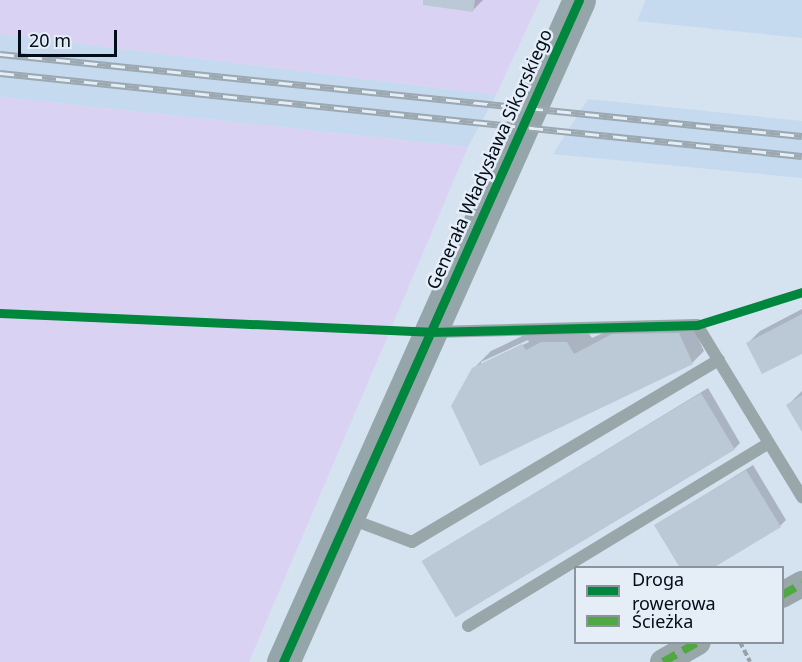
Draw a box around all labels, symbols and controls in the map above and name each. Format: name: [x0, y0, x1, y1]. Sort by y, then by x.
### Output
scale bar: [21, 18, 120, 56]
street label: Generała Władysława Sikorskiego: [422, 26, 556, 292]
text: 20 m: [29, 28, 71, 52]
legend: [574, 566, 784, 644]
text: Droga rowerowa: [632, 567, 716, 615]
text: Ścieżka: [632, 609, 693, 633]

